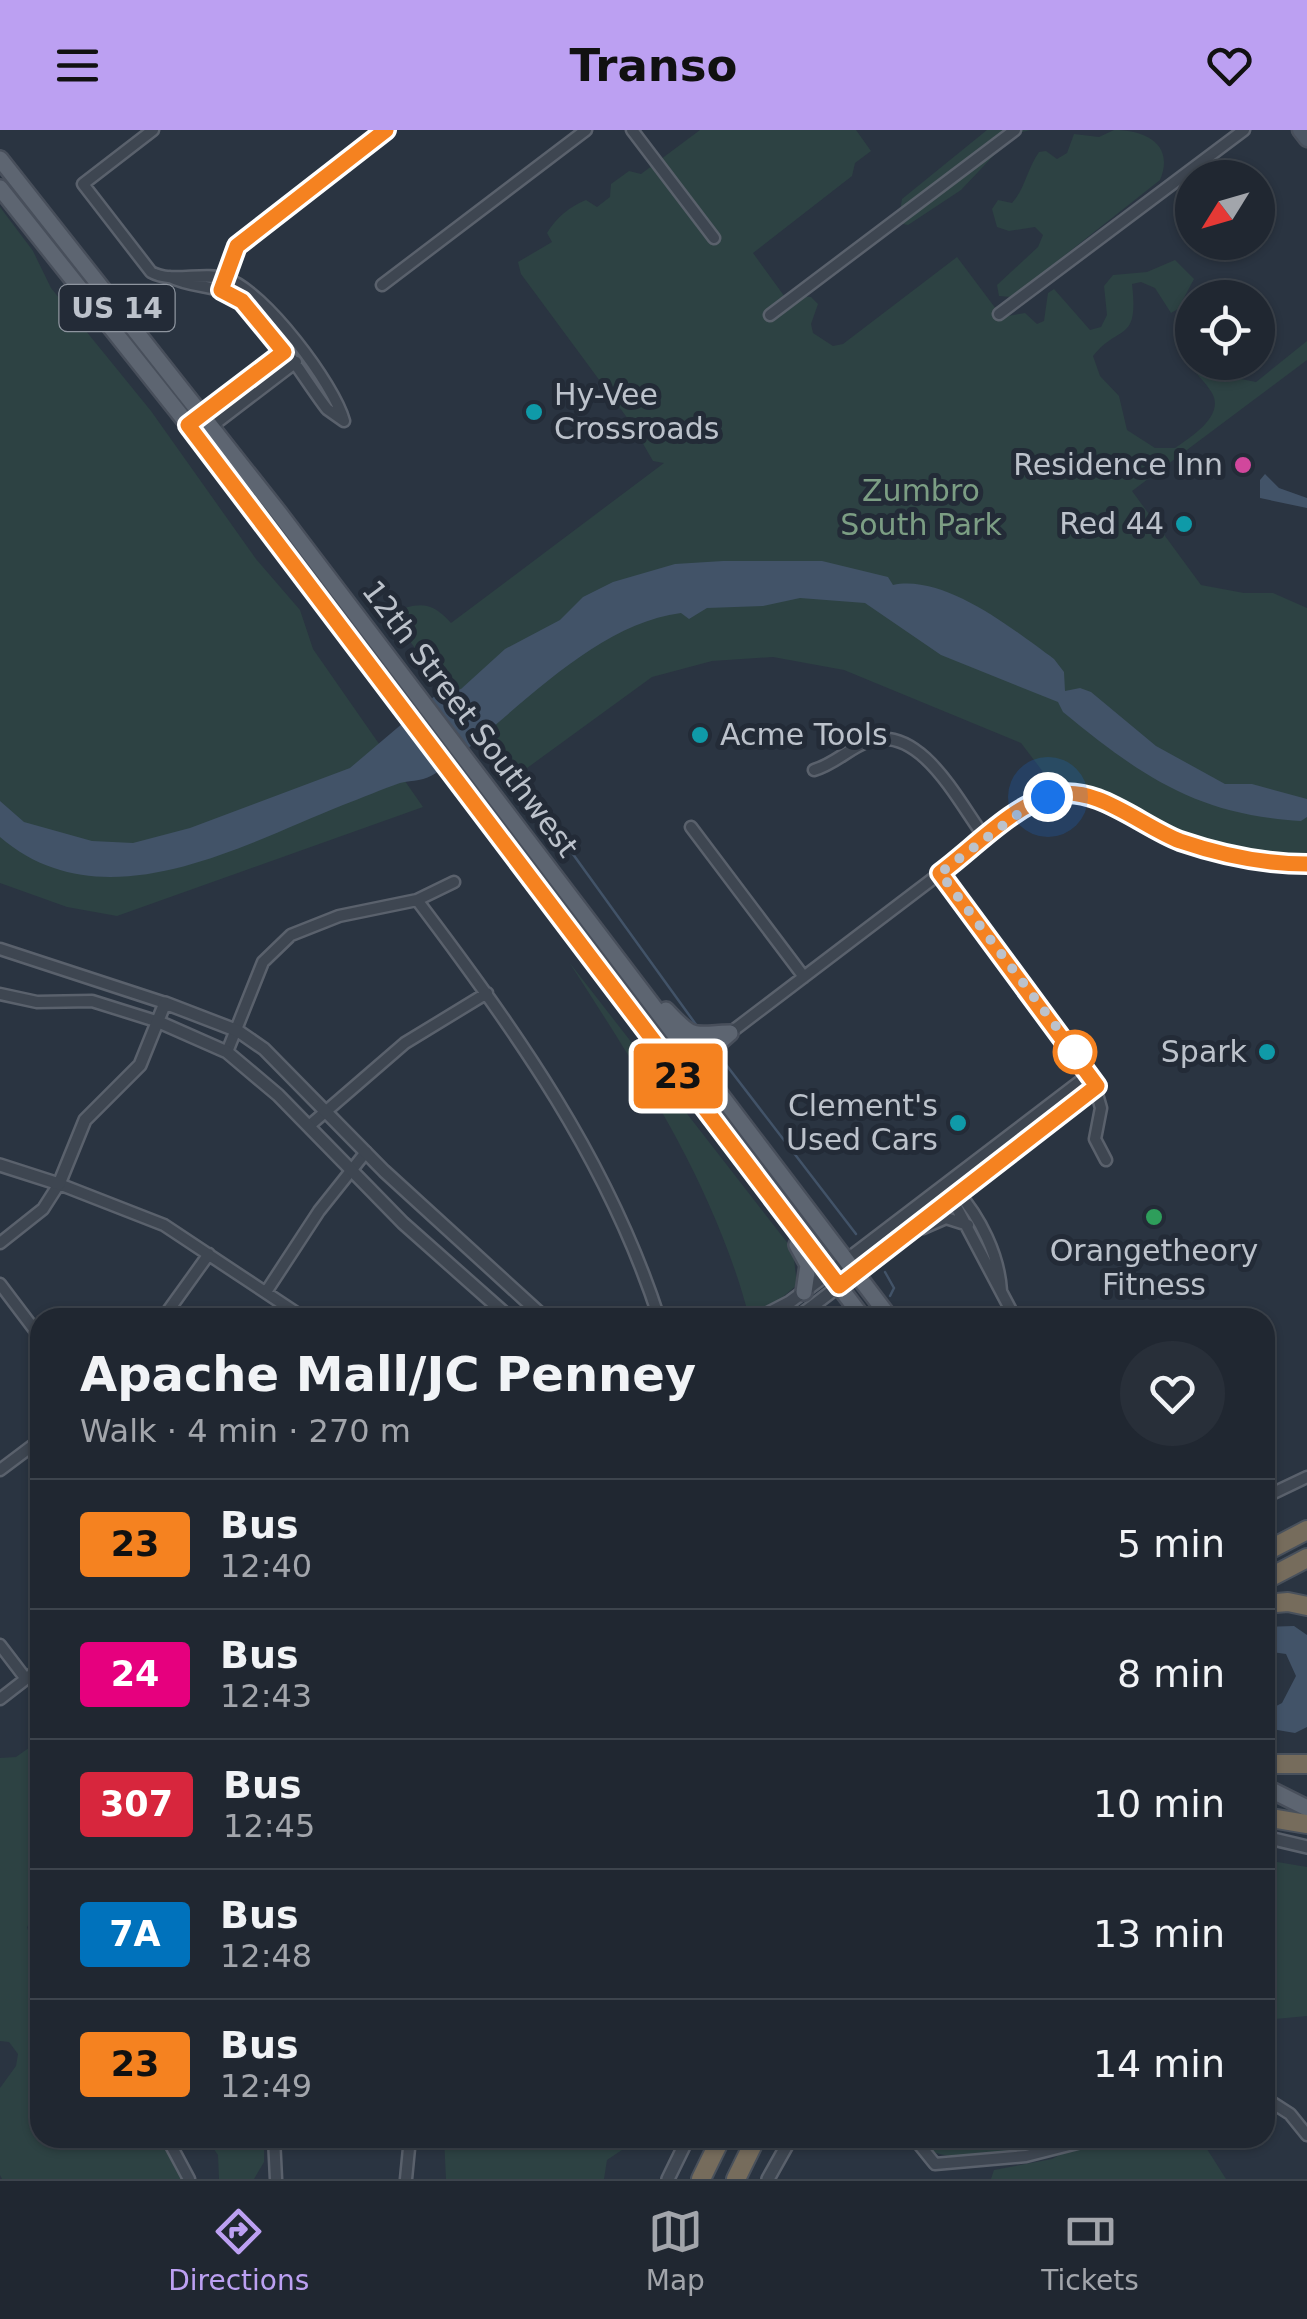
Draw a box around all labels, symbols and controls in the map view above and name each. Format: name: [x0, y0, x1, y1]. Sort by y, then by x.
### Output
icon: menu: [50, 38, 105, 93]
icon: heart: [1202, 38, 1257, 93]
text: Transo: [569, 39, 738, 92]
north arrow: [1175, 160, 1275, 260]
map controls: [1175, 160, 1275, 380]
button: locate: [1175, 280, 1275, 380]
road number: US 14: [59, 285, 174, 331]
place label: Hy-Vee Crossroads: [554, 377, 719, 446]
marker: Hy-Vee Crossroads: [523, 401, 545, 423]
place label: Residence Inn: [1013, 447, 1223, 482]
marker: Residence Inn: [1232, 454, 1254, 476]
park label: Zumbro South Park: [840, 473, 1002, 542]
place label: Red 44: [1059, 506, 1164, 541]
marker: Red 44: [1173, 513, 1195, 535]
street label: 12th Street Southwest: [355, 574, 586, 864]
place label: Acme Tools: [720, 717, 888, 752]
marker: Acme Tools: [689, 724, 711, 746]
your location: [1023, 772, 1073, 822]
unlabelled marker: [1054, 1031, 1096, 1073]
place label: Spark: [1161, 1034, 1248, 1069]
marker: Spark: [1256, 1041, 1278, 1063]
line badge: 23: [633, 1044, 723, 1108]
text: 23: [654, 1056, 702, 1096]
place label: Clement's Used Cars: [786, 1088, 938, 1157]
marker: Clement's Used Cars: [947, 1112, 969, 1134]
marker: Orangetheory Fitness: [1143, 1206, 1165, 1228]
place label: Orangetheory Fitness: [1050, 1233, 1258, 1302]
button: heart: [1120, 1341, 1225, 1446]
text: Apache Mall/JC Penney: [80, 1346, 696, 1402]
text: Walk · 4 min · 270 m: [80, 1412, 411, 1450]
text: Bus: [220, 1503, 299, 1547]
text: 5 min: [1117, 1522, 1225, 1566]
text: 23: [111, 1524, 159, 1564]
text: 12:40: [220, 1547, 312, 1585]
text: Bus: [220, 1633, 299, 1677]
text: 8 min: [1117, 1652, 1225, 1696]
text: 24: [111, 1654, 159, 1694]
text: 12:43: [220, 1677, 312, 1715]
text: Bus: [223, 1763, 302, 1807]
text: 10 min: [1093, 1782, 1225, 1826]
text: 307: [100, 1784, 173, 1824]
text: 12:45: [223, 1807, 315, 1845]
text: Bus: [220, 1893, 299, 1937]
text: 13 min: [1093, 1912, 1225, 1956]
text: 7A: [109, 1914, 161, 1954]
text: 12:48: [220, 1937, 312, 1975]
text: Bus: [220, 2023, 299, 2067]
text: 14 min: [1093, 2042, 1225, 2086]
text: 23: [111, 2044, 159, 2084]
text: 12:49: [220, 2067, 312, 2105]
tab: Directions: [168, 2204, 309, 2297]
tab: Map: [646, 2204, 705, 2297]
tab: Tickets: [1041, 2204, 1139, 2297]

